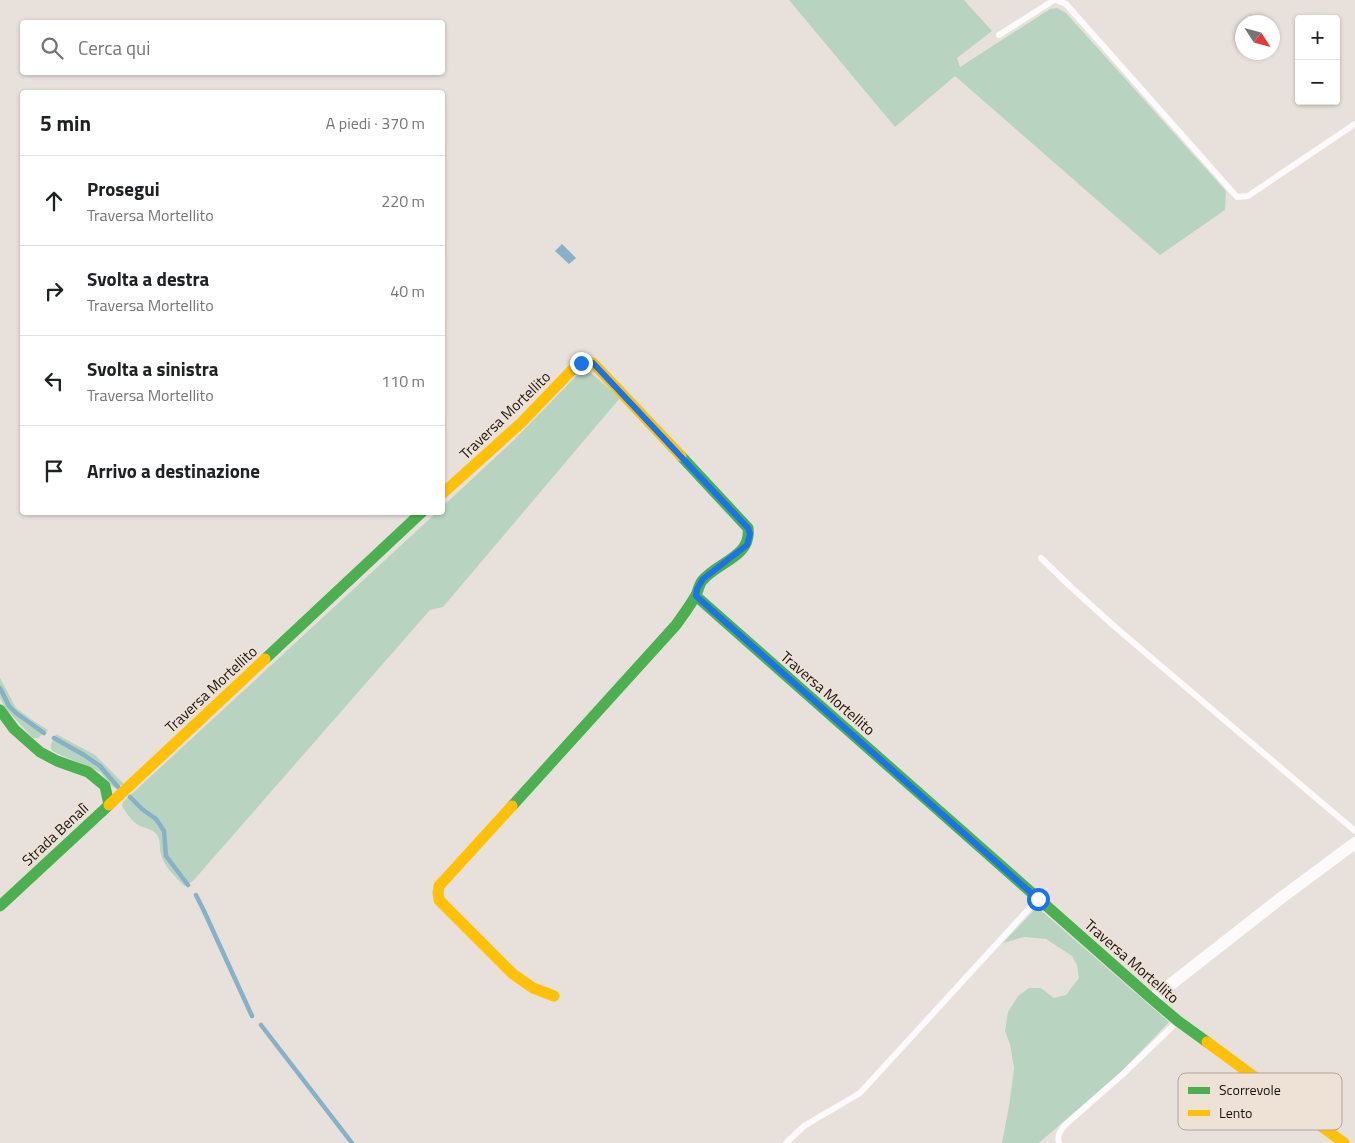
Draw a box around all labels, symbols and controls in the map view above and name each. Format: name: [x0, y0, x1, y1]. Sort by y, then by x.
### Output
north arrow: [1235, 15, 1280, 60]
map controls: [1295, 15, 1340, 105]
button: +: [1295, 15, 1340, 60]
search box: [20, 20, 445, 75]
text: Cerca qui: [78, 33, 150, 62]
icon: search: [38, 34, 66, 62]
button: −: [1295, 60, 1340, 105]
text: 5 min: [40, 107, 91, 139]
text: A piedi · 370 m: [326, 111, 425, 135]
text: Prosegui: [87, 174, 160, 203]
icon: ahead: [40, 187, 68, 215]
text: 220 m: [381, 189, 425, 213]
text: Traversa Mortellito: [87, 203, 214, 227]
text: Svolta a destra: [87, 264, 209, 293]
icon: right: [40, 277, 68, 305]
text: 40 m: [390, 279, 425, 303]
text: Traversa Mortellito: [87, 293, 214, 317]
route end: [570, 352, 593, 375]
text: Svolta a sinistra: [87, 354, 218, 383]
street label: Traversa Mortellito: [454, 365, 556, 465]
icon: left: [40, 367, 68, 395]
text: 110 m: [381, 369, 425, 393]
text: Traversa Mortellito: [87, 383, 214, 407]
text: Arrivo a destinazione: [87, 456, 260, 485]
icon: arrive: [40, 457, 68, 485]
street label: Traversa Mortellito: [160, 640, 262, 738]
street label: Traversa Mortellito: [776, 645, 880, 741]
street label: Strada Benalì: [16, 797, 94, 871]
route start: [1027, 888, 1050, 911]
street label: Traversa Mortellito: [1080, 913, 1184, 1009]
legend: [1178, 1073, 1342, 1130]
text: Scorrevole: [1219, 1079, 1281, 1100]
text: Lento: [1219, 1102, 1253, 1123]

